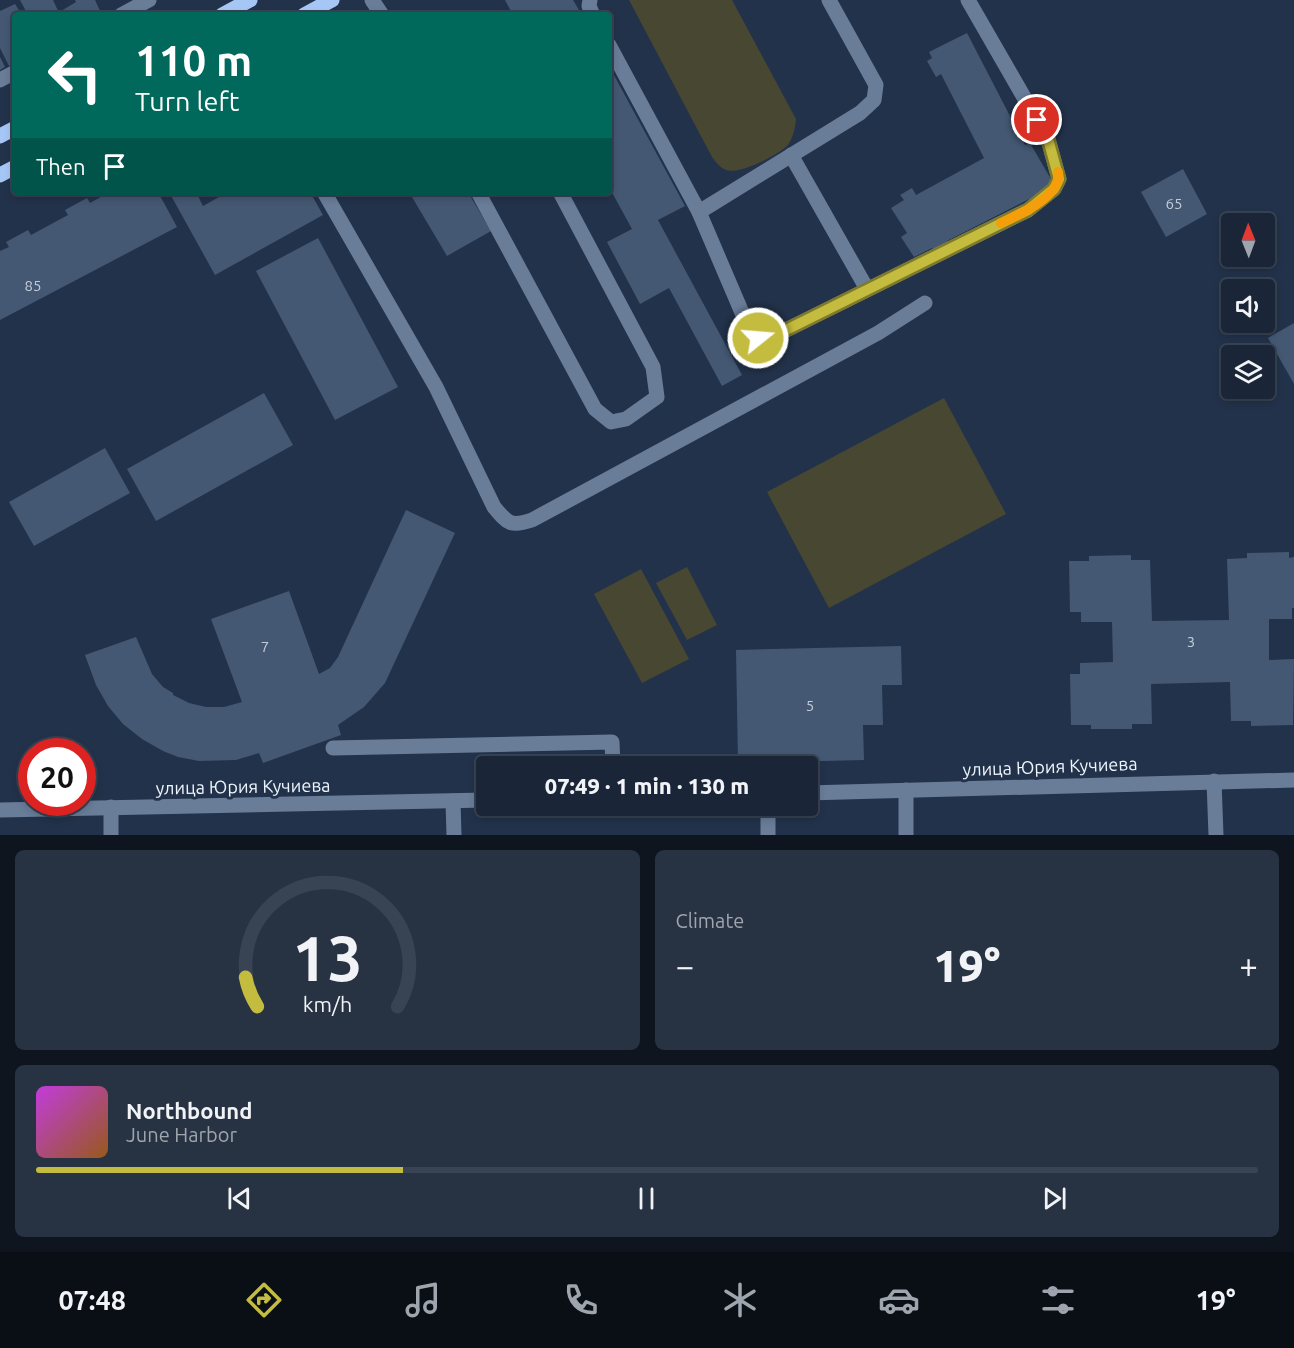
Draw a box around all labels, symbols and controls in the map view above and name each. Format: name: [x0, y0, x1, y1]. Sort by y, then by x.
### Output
icon: left: [36, 36, 114, 114]
text: 110 m: [135, 37, 252, 84]
text: Turn left: [135, 86, 239, 116]
pin: [1011, 94, 1062, 145]
icon: arrive: [1020, 103, 1053, 136]
icon: arrive: [98, 150, 131, 183]
text: Then: [36, 154, 86, 179]
house number: 65: [1166, 195, 1182, 212]
north arrow: [1221, 213, 1275, 267]
map controls: [1221, 213, 1275, 399]
house number: 85: [25, 277, 41, 294]
button: sound: [1221, 279, 1275, 333]
position arrow: [726, 306, 790, 370]
button: layers: [1221, 345, 1275, 399]
house number: 3: [1187, 633, 1195, 650]
house number: 7: [261, 638, 269, 655]
house number: 5: [806, 697, 814, 714]
speed limit sign: 20: [18, 738, 96, 816]
street label: улица Юрия Кучиева: [962, 753, 1138, 779]
text: 07:49 · 1 min · 130 m: [545, 773, 749, 798]
street label: улица Юрия Кучиева: [155, 774, 331, 798]
text: Climate: [676, 909, 744, 932]
text: 13: [292, 923, 362, 993]
text: 19°: [933, 940, 1000, 991]
text: −: [676, 947, 694, 984]
text: +: [1239, 947, 1258, 984]
text: km/h: [302, 992, 352, 1016]
text: Northbound: [126, 1098, 252, 1123]
text: June Harbor: [126, 1123, 237, 1146]
icon: previous: [223, 1182, 256, 1215]
icon: pause: [630, 1182, 663, 1215]
icon: next: [1038, 1182, 1071, 1215]
icon: directions: [243, 1279, 285, 1321]
icon: music: [402, 1279, 444, 1321]
icon: phone: [560, 1279, 602, 1321]
icon: climate: [719, 1279, 761, 1321]
icon: car: [878, 1279, 920, 1321]
icon: filters: [1037, 1279, 1079, 1321]
text: 07:48: [58, 1285, 126, 1315]
text: 19°: [1196, 1285, 1236, 1315]

